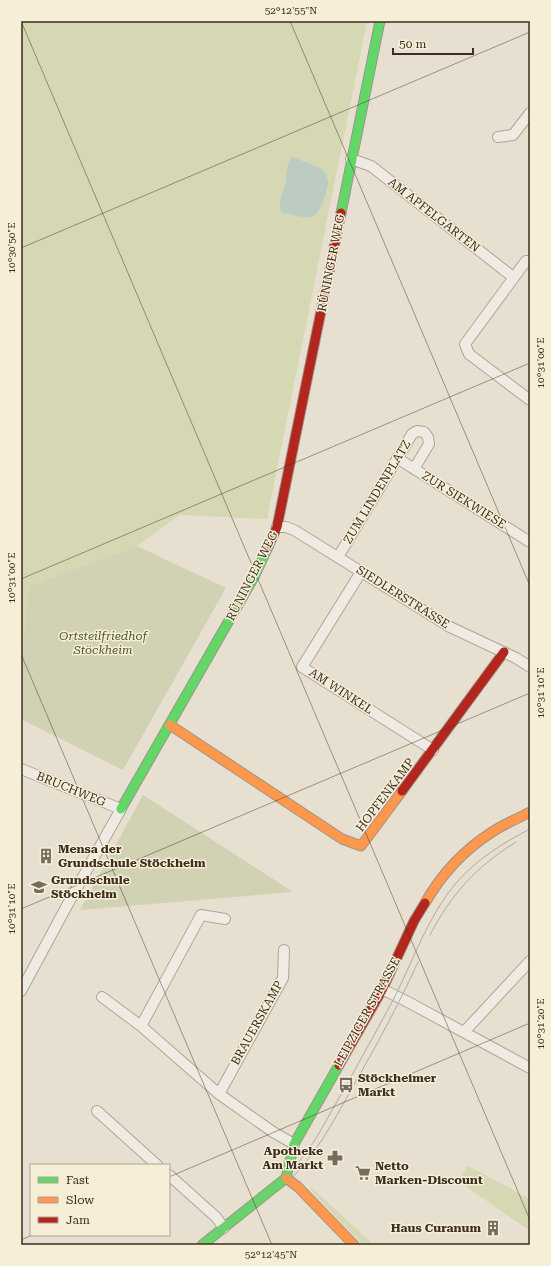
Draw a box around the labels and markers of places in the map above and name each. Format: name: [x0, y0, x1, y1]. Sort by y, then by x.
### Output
place label: Mensa der Grundschule Stöckheim: [58, 842, 206, 870]
building icon: Mensa der Grundschule Stöckheim: [37, 847, 55, 865]
place label: Grundschule Stöckheim: [51, 873, 130, 901]
school or university icon: Grundschule Stöckheim: [30, 878, 48, 896]
place label: Stöckheimer Markt: [358, 1071, 437, 1099]
bus stop icon: Stöckheimer Markt: [337, 1076, 355, 1094]
place label: Apotheke Am Markt: [263, 1144, 323, 1172]
pharmacy icon: Apotheke Am Markt: [326, 1149, 344, 1167]
place label: Netto Marken-Discount: [375, 1159, 483, 1187]
supermarket icon: Netto Marken-Discount: [354, 1164, 372, 1182]
building icon: Haus Curanum: [484, 1219, 502, 1237]
place label: Haus Curanum: [391, 1221, 481, 1235]

